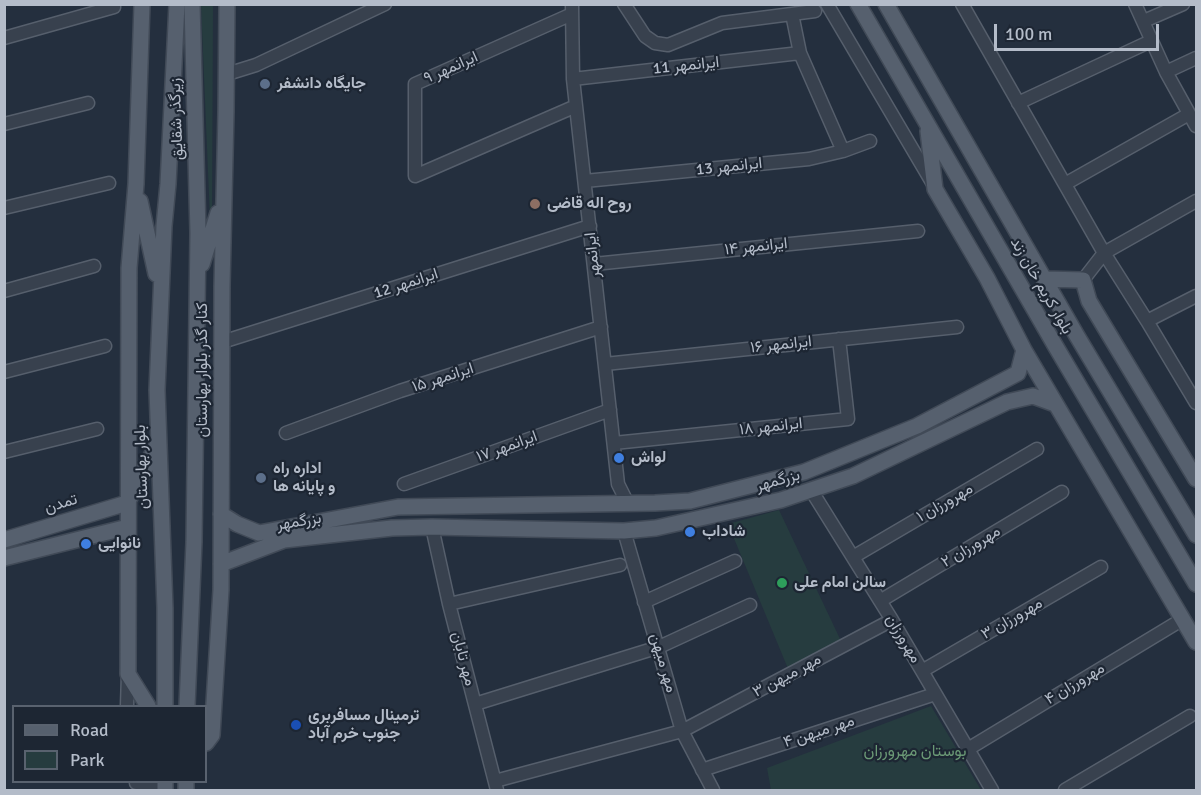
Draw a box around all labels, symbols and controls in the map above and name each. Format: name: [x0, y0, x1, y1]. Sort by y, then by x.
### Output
scale bar: [997, 12, 1162, 50]
text: 100 m: [1005, 23, 1052, 45]
street label: ایرانمهر ۹: [421, 48, 481, 88]
street label: ایرانمهر 11: [652, 53, 720, 79]
place label: جایگاه دانشفر: [277, 74, 366, 94]
street label: زیرگذر شقایق: [166, 77, 188, 161]
marker: جایگاه دانشفر: [258, 77, 272, 91]
street label: ایرانمهر 13: [695, 154, 763, 180]
place label: روح اله قاضی: [547, 194, 631, 214]
marker: روح اله قاضی: [528, 197, 542, 211]
street label: ایرانمهر: [581, 231, 605, 279]
street label: ایرانمهر ۱۴: [724, 234, 788, 260]
street label: بلوار کریم خان زند: [1006, 234, 1076, 338]
street label: ایرانمهر 12: [371, 265, 441, 303]
street label: کنار گذر بلوار بهارستان: [193, 303, 213, 437]
street label: ایرانمهر ۱۶: [749, 332, 813, 358]
street label: ایرانمهر ۱۵: [410, 359, 476, 397]
street label: ایرانمهر ۱۸: [738, 414, 804, 440]
street label: بلوار بهارستان: [131, 424, 153, 510]
street label: ایرانمهر ۱۷: [474, 427, 540, 467]
place label: لواش: [631, 448, 666, 468]
marker: لواش: [612, 451, 626, 465]
place label: اداره راه و پایانه ها: [273, 459, 335, 497]
street label: بزرگمهر: [754, 466, 802, 496]
marker: اداره راه و پایانه ها: [254, 471, 268, 485]
street label: مهرورزان ۱: [913, 479, 977, 527]
street label: تمدن: [42, 490, 80, 518]
street label: بزرگمهر: [275, 509, 323, 535]
place label: شاداب: [702, 522, 746, 542]
street label: مهرورزان ۲: [938, 522, 1004, 572]
marker: شاداب: [683, 525, 697, 539]
place label: نانوایی: [98, 534, 141, 554]
marker: نانوایی: [79, 537, 93, 551]
place label: سالن امام علی: [794, 573, 886, 593]
marker: سالن امام علی: [775, 576, 789, 590]
street label: مهرورزان ۳: [978, 594, 1046, 644]
street label: مهرورزان: [881, 611, 925, 667]
street label: مهر تابان: [447, 630, 479, 688]
street label: مهر میهن: [645, 631, 681, 695]
street label: مهر میهن ۳: [749, 650, 825, 702]
street label: مهرورزان ۴: [1042, 659, 1108, 709]
legend: [12, 705, 207, 783]
place label: ترمینال مسافربری جنوب خرم آباد: [308, 706, 419, 744]
street label: مهر میهن ۴: [781, 712, 857, 752]
marker: ترمینال مسافربری جنوب خرم آباد: [289, 718, 303, 732]
text: Road: [70, 719, 109, 741]
park label: بوستان مهرورزان: [864, 742, 966, 762]
text: Park: [70, 749, 105, 771]

